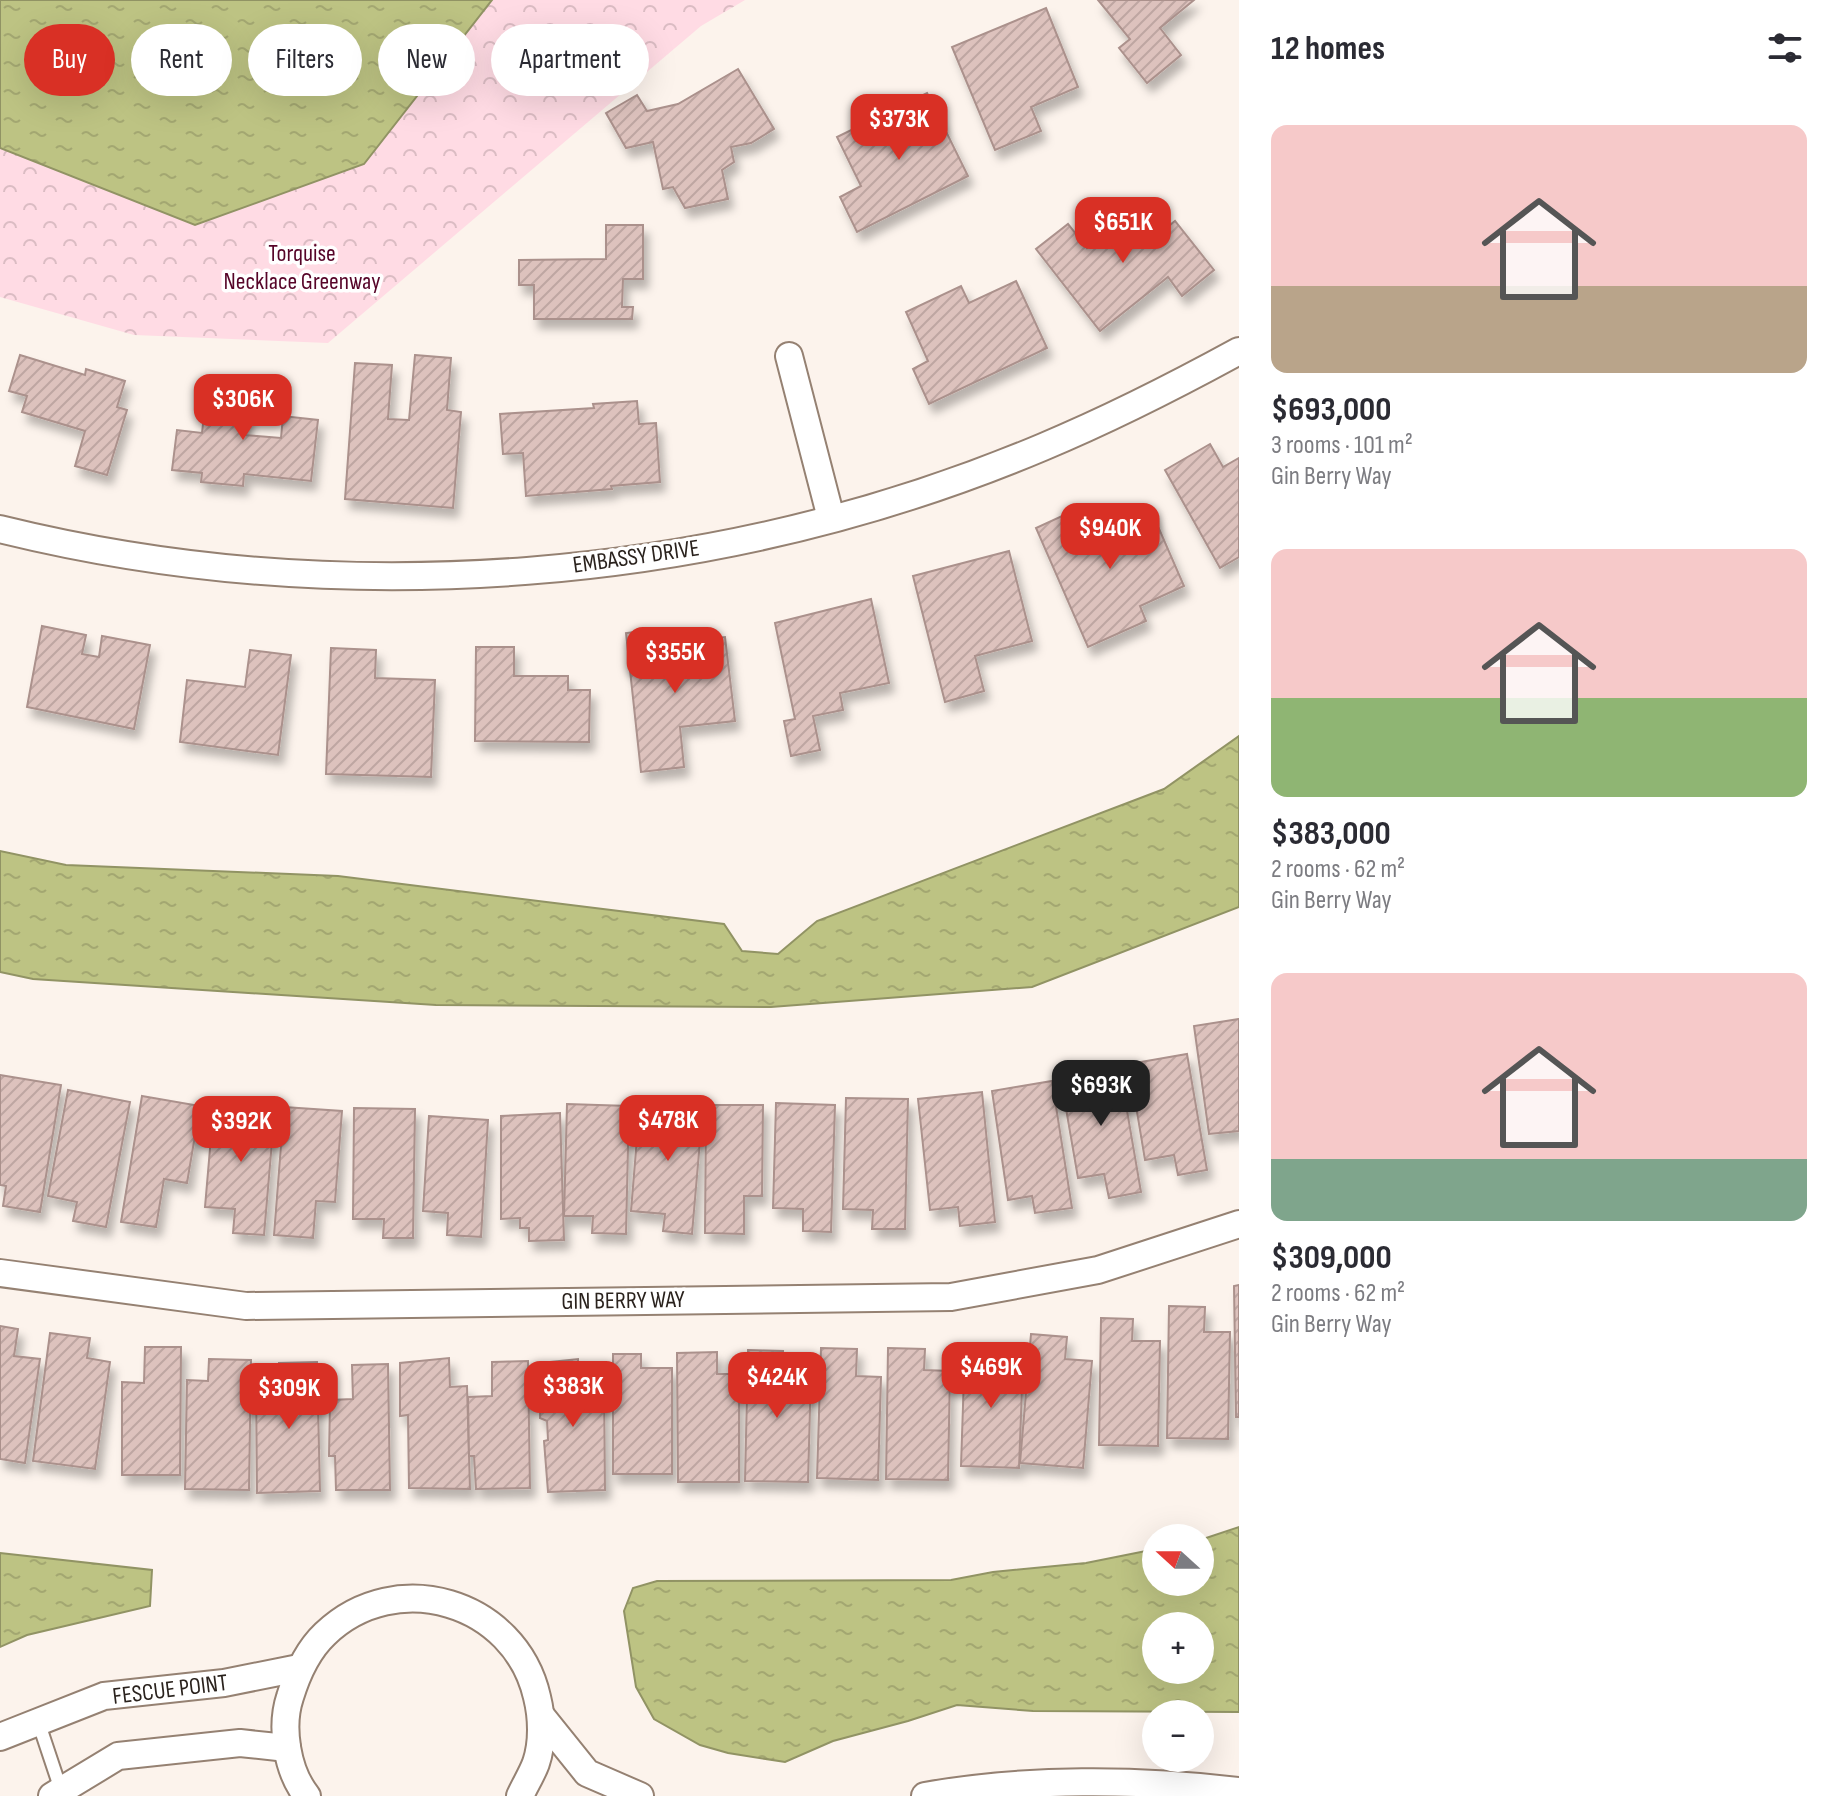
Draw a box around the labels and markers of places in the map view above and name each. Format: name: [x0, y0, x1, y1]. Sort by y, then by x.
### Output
pin: $373K: [843, 94, 955, 162]
pin: $651K: [1067, 197, 1179, 265]
pin: $306K: [187, 374, 299, 442]
pin: $940K: [1054, 503, 1166, 571]
pin: $355K: [619, 627, 731, 695]
pin: $693K: [1045, 1060, 1157, 1128]
pin: $478K: [612, 1095, 724, 1163]
pin: $392K: [185, 1096, 297, 1164]
pin: $469K: [935, 1342, 1047, 1410]
pin: $424K: [721, 1352, 833, 1420]
pin: $383K: [517, 1361, 629, 1429]
pin: $309K: [233, 1363, 345, 1431]

